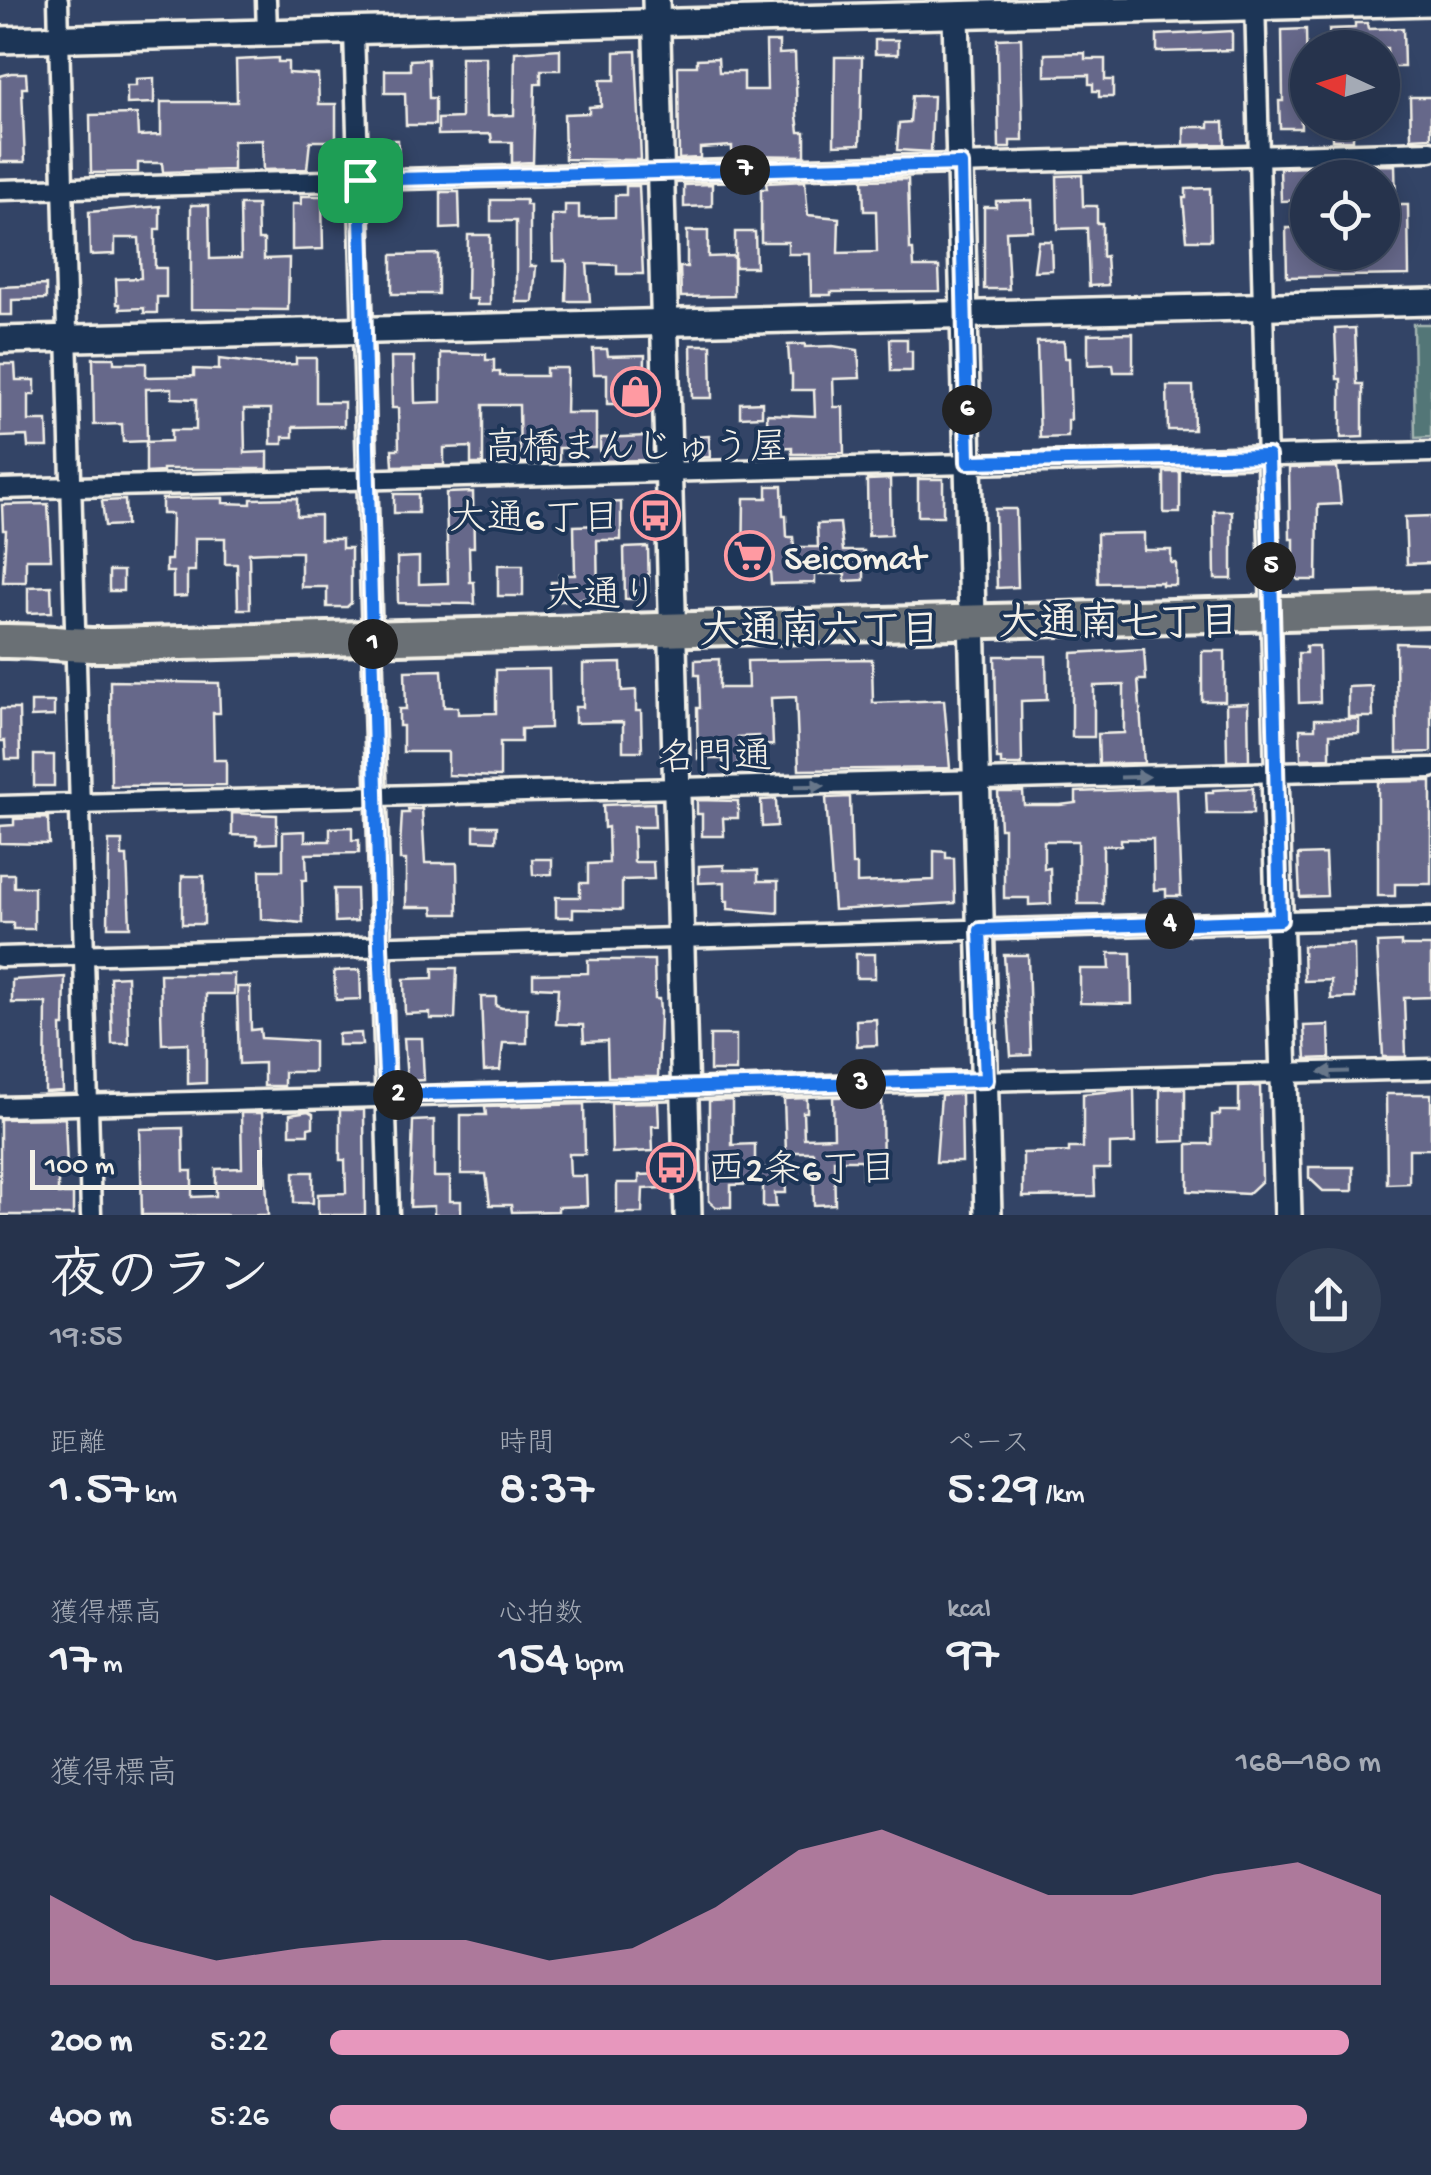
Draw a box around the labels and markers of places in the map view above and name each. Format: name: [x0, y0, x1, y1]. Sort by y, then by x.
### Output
pin: [318, 138, 403, 223]
pin: 7: [720, 145, 770, 195]
shop icon: 高橋まんじゅう屋: [610, 365, 662, 417]
pin: 6: [942, 385, 992, 435]
place label: 高橋まんじゅう屋: [484, 427, 788, 473]
bus stop icon: 大通6丁目: [629, 490, 681, 542]
place label: 大通6丁目: [449, 499, 620, 544]
supermarket icon: Seicomat: [723, 529, 775, 581]
place label: Seicomat: [784, 539, 929, 583]
pin: 5: [1246, 542, 1296, 592]
pin: 1: [348, 619, 398, 669]
pin: 4: [1145, 899, 1195, 949]
pin: 3: [836, 1059, 886, 1109]
pin: 2: [373, 1070, 423, 1120]
bus stop icon: 西2条6丁目: [646, 1141, 698, 1193]
place label: 西2条6丁目: [707, 1149, 897, 1195]

